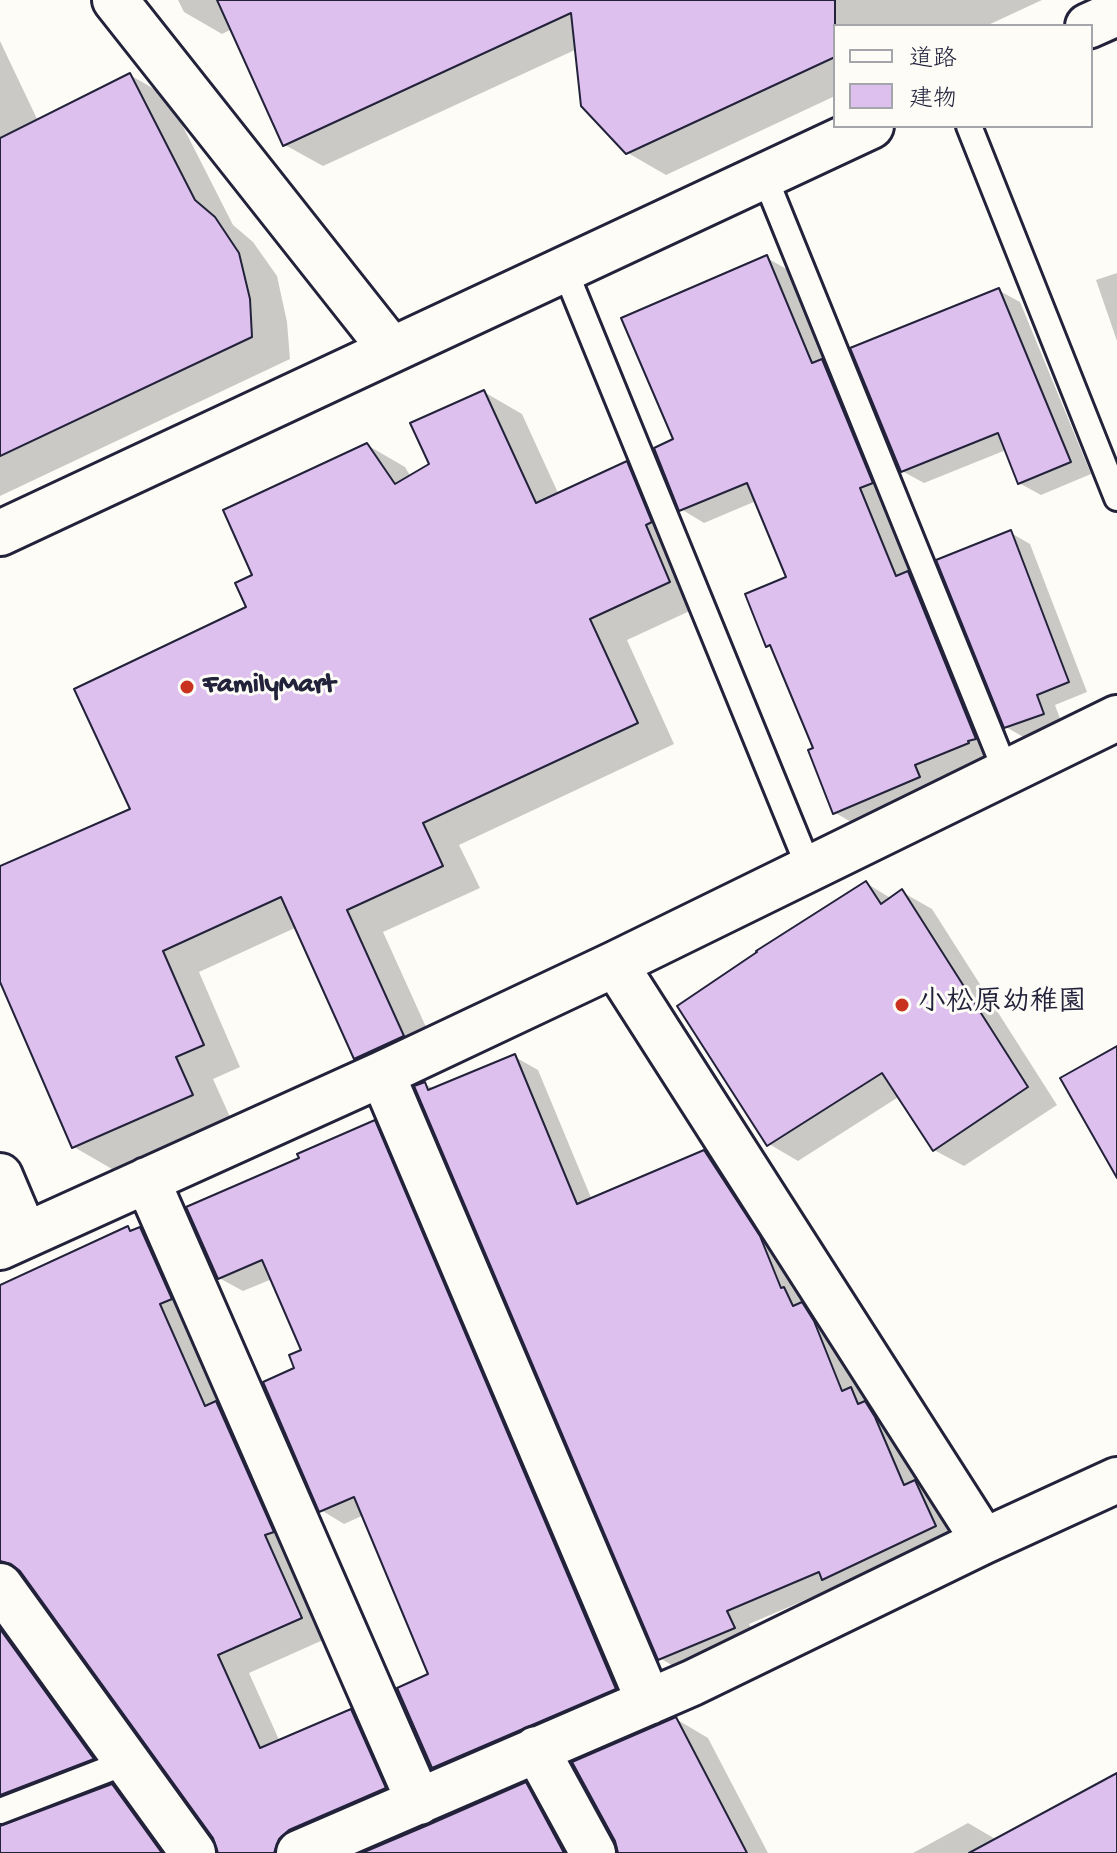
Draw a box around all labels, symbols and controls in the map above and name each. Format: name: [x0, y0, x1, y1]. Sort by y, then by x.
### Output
legend: [833, 24, 1093, 128]
text: 道路: [909, 46, 957, 75]
text: 建物: [909, 86, 957, 115]
place label: FamilyMart: [203, 670, 335, 704]
marker: FamilyMart: [178, 678, 196, 696]
place label: 小松原幼稚園: [918, 988, 1086, 1022]
marker: 小松原幼稚園: [893, 996, 911, 1014]

